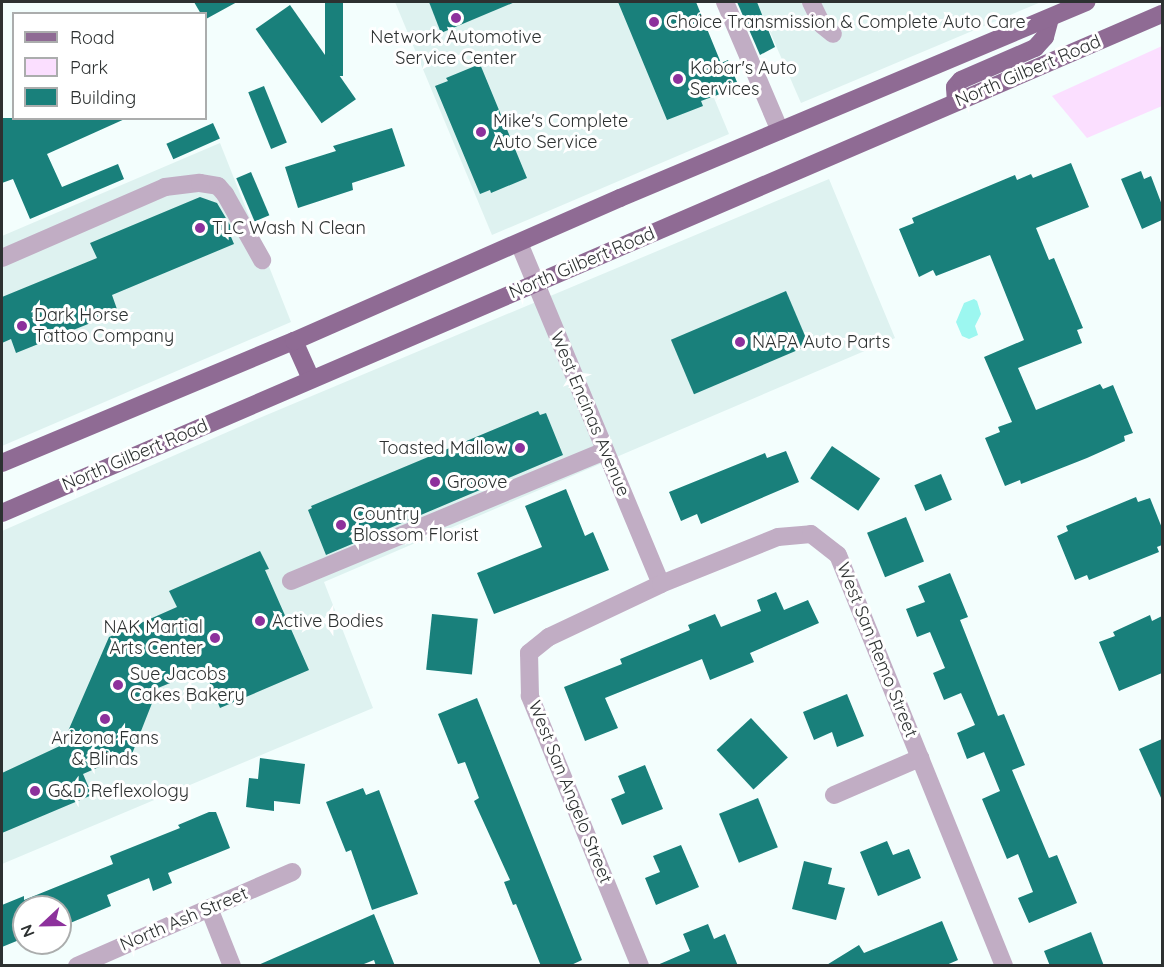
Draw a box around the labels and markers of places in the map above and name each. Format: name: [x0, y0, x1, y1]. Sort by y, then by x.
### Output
marker: Network Automotive Service Center: [449, 11, 463, 25]
place label: Choice Transmission & Complete Auto Care: [666, 11, 1026, 33]
marker: Choice Transmission & Complete Auto Care: [647, 15, 661, 29]
place label: Network Automotive Service Center: [370, 27, 542, 70]
place label: Kobar's Auto Services: [690, 58, 797, 100]
marker: Kobar's Auto Services: [671, 72, 685, 86]
place label: Mike's Complete Auto Service: [493, 111, 628, 154]
marker: Mike's Complete Auto Service: [474, 125, 488, 139]
place label: TLC Wash N Clean: [212, 217, 366, 239]
marker: TLC Wash N Clean: [193, 221, 207, 235]
place label: Dark Horse Tattoo Company: [34, 305, 174, 348]
marker: Dark Horse Tattoo Company: [15, 319, 29, 333]
place label: NAPA Auto Parts: [752, 331, 890, 353]
marker: NAPA Auto Parts: [733, 335, 747, 349]
place label: Toasted Mallow: [379, 437, 508, 459]
marker: Toasted Mallow: [513, 441, 527, 455]
place label: Groove: [447, 471, 507, 493]
marker: Groove: [428, 475, 442, 489]
place label: Country Blossom Florist: [353, 504, 479, 546]
marker: Country Blossom Florist: [334, 518, 348, 532]
place label: Active Bodies: [272, 610, 383, 632]
marker: Active Bodies: [253, 614, 267, 628]
place label: NAK Martial Arts Center: [103, 617, 203, 660]
marker: NAK Martial Arts Center: [208, 631, 222, 645]
place label: Sue Jacobs Cakes Bakery: [130, 664, 245, 706]
marker: Sue Jacobs Cakes Bakery: [111, 678, 125, 692]
marker: Arizona Fans & Blinds: [98, 712, 112, 726]
place label: Arizona Fans & Blinds: [51, 728, 159, 771]
place label: G&D Reflexology: [48, 780, 189, 802]
marker: G&D Reflexology: [26, 782, 44, 800]

